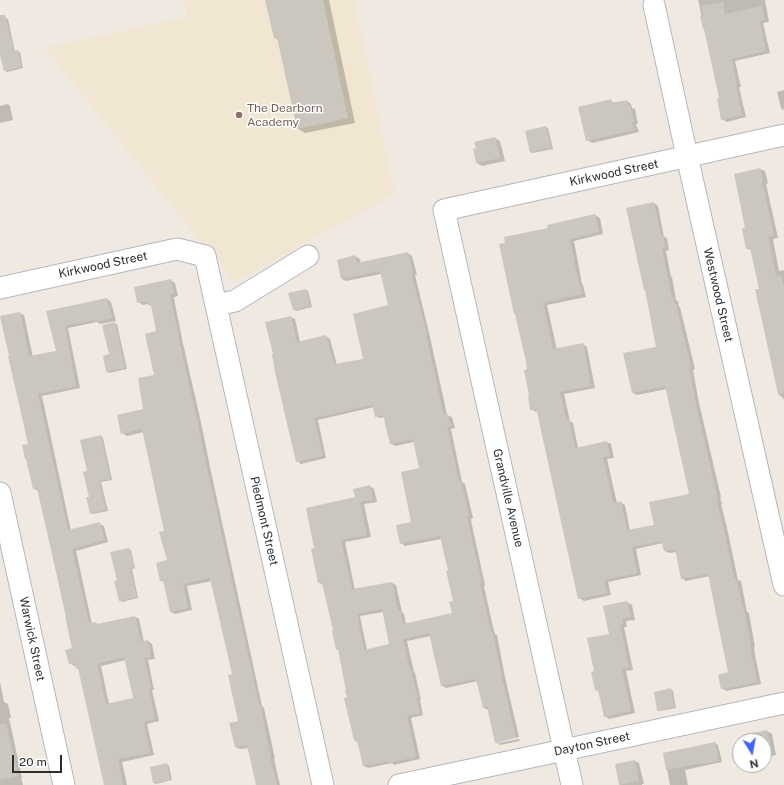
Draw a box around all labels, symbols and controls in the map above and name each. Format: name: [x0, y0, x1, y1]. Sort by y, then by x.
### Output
place label: The Dearborn Academy: [247, 101, 323, 129]
marker: The Dearborn Academy: [234, 110, 244, 120]
street label: Kirkwood Street: [568, 157, 660, 189]
street label: Westwood Street: [700, 247, 736, 343]
street label: Kirkwood Street: [57, 249, 149, 281]
street label: Grandville Avenue: [490, 447, 526, 549]
street label: Piedmont Street: [247, 475, 281, 567]
street label: Warwick Street: [16, 595, 48, 683]
street label: Dayton Street: [553, 729, 631, 759]
north arrow: [732, 733, 772, 773]
scale bar: [14, 747, 64, 773]
text: 20 m: [19, 755, 47, 769]
text: N: [749, 757, 759, 771]

